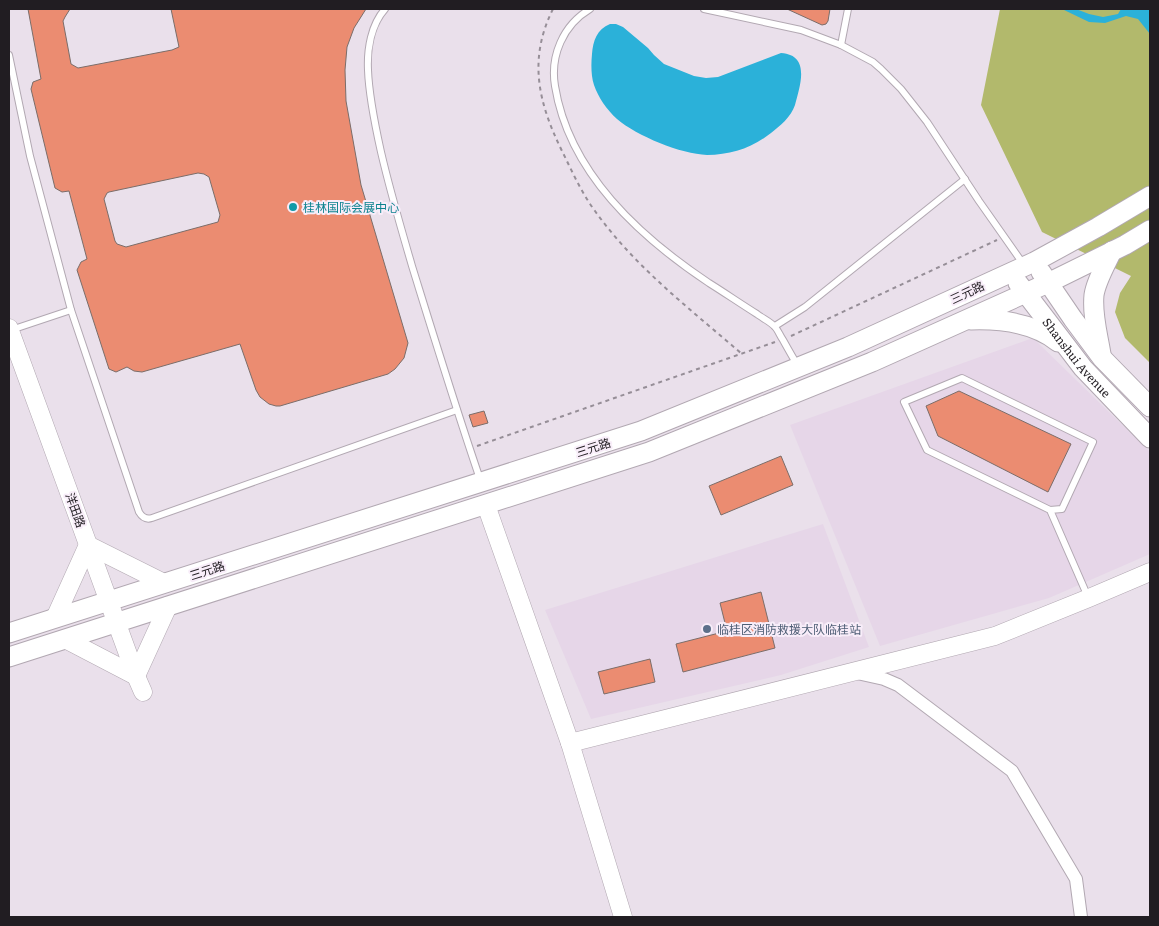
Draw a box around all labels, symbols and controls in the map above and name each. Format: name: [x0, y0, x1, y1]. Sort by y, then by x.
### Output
place label: 桂林国际会展中心: [303, 198, 399, 216]
marker: 桂林国际会展中心: [287, 201, 299, 213]
street label: 三元路: [947, 276, 987, 308]
street label: Shanshui Avenue: [1039, 314, 1115, 401]
street label: 三元路: [573, 433, 613, 461]
street label: 洋田路: [61, 490, 91, 530]
street label: 三元路: [187, 556, 227, 584]
place label: 临桂区消防救援大队临桂站: [717, 620, 861, 638]
marker: 临桂区消防救援大队临桂站: [701, 623, 713, 635]

